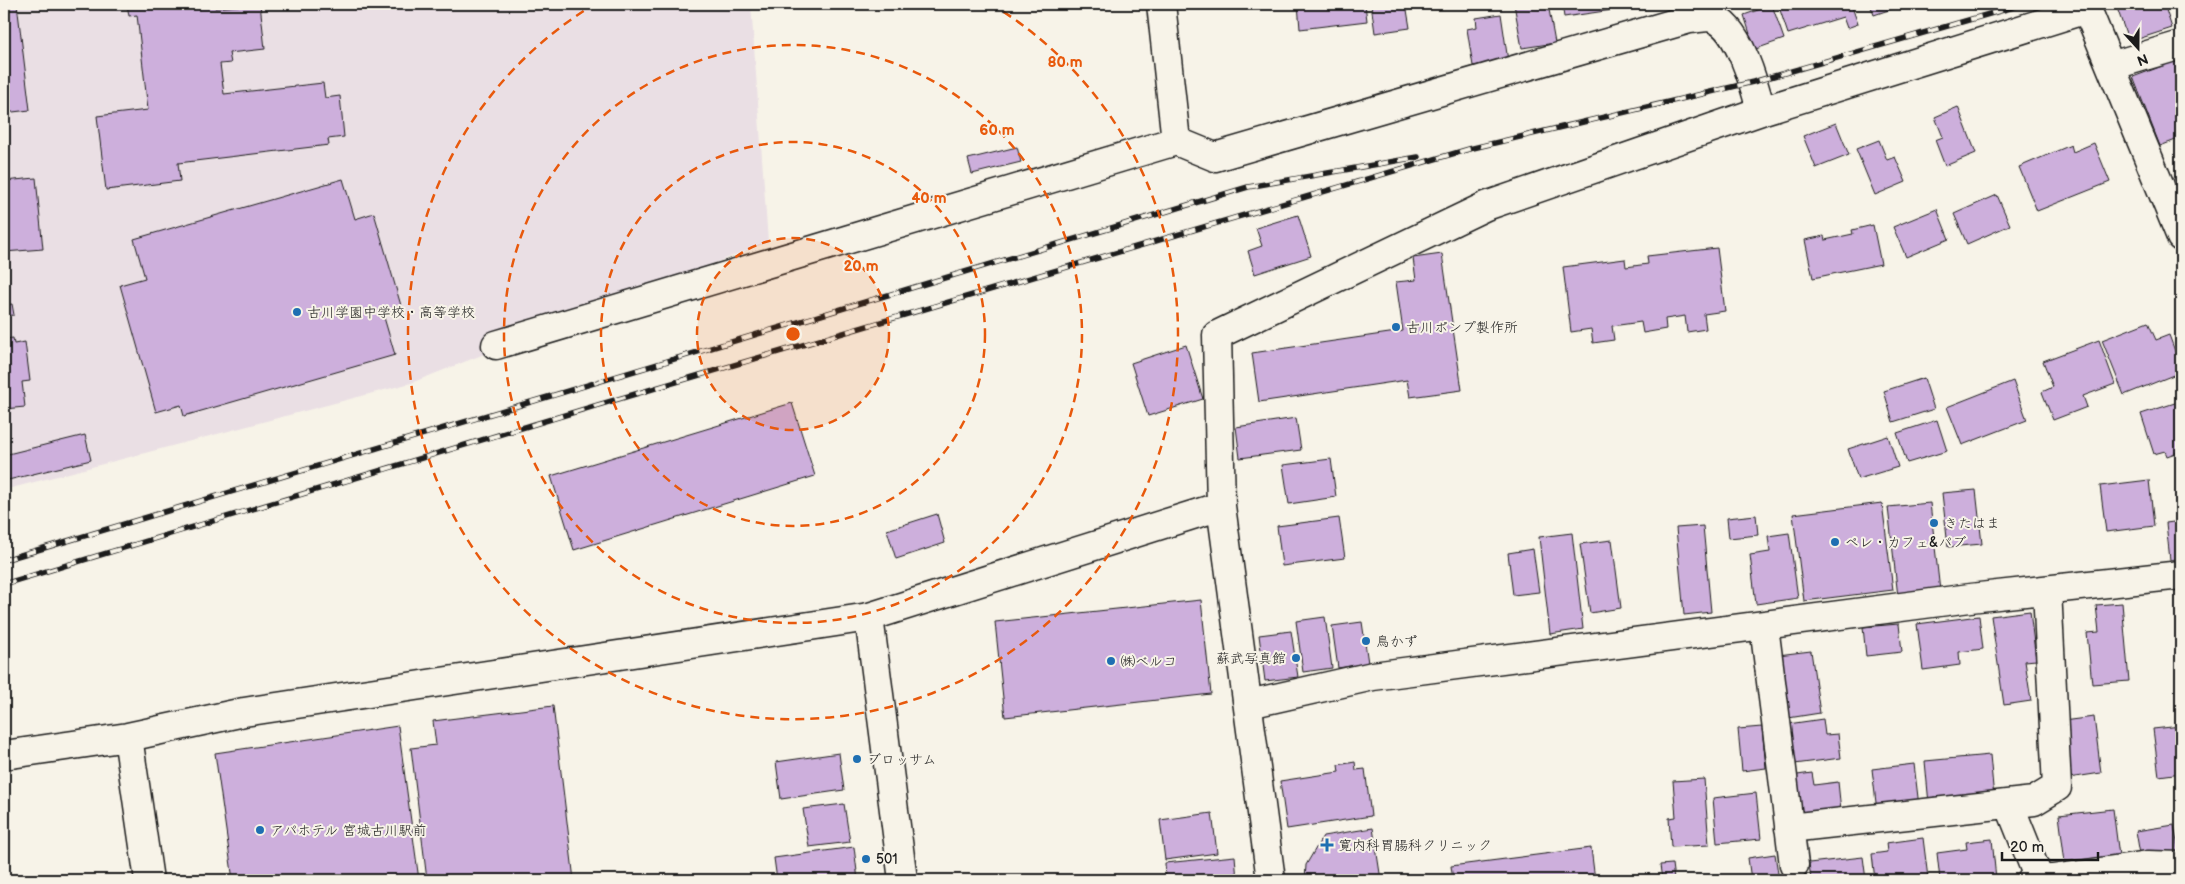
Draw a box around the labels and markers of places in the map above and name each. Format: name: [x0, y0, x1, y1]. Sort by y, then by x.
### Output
place label: 古川学園中学校・高等学校: [307, 304, 475, 321]
marker: 古川学園中学校・高等学校: [291, 306, 303, 318]
place label: 古川ポンプ製作所: [1406, 319, 1518, 336]
marker: 古川ポンプ製作所: [1390, 321, 1402, 333]
centre of rings: [784, 325, 802, 343]
place label: きたはま: [1944, 515, 2000, 532]
marker: きたはま: [1928, 517, 1940, 529]
place label: ペレ・カフェ&パブ: [1845, 534, 1966, 551]
marker: ペレ・カフェ&パブ: [1829, 536, 1841, 548]
place label: 鳥かず: [1376, 633, 1418, 650]
marker: 鳥かず: [1360, 635, 1372, 647]
place label: 蘇武写真館: [1216, 650, 1286, 667]
marker: 蘇武写真館: [1290, 652, 1302, 664]
place label: ㈱ベルコ: [1121, 653, 1177, 670]
marker: ㈱ベルコ: [1105, 655, 1117, 667]
place label: ブロッサム: [867, 751, 936, 768]
marker: ブロッサム: [851, 753, 863, 765]
place label: アパホテル 宮城古川駅前: [270, 822, 426, 839]
marker: アパホテル 宮城古川駅前: [254, 824, 266, 836]
place label: 寛内科胃腸科クリニック: [1338, 837, 1492, 854]
marker: 寛内科胃腸科クリニック: [1320, 838, 1334, 852]
place label: 501: [876, 851, 898, 868]
marker: 501: [860, 853, 872, 865]

